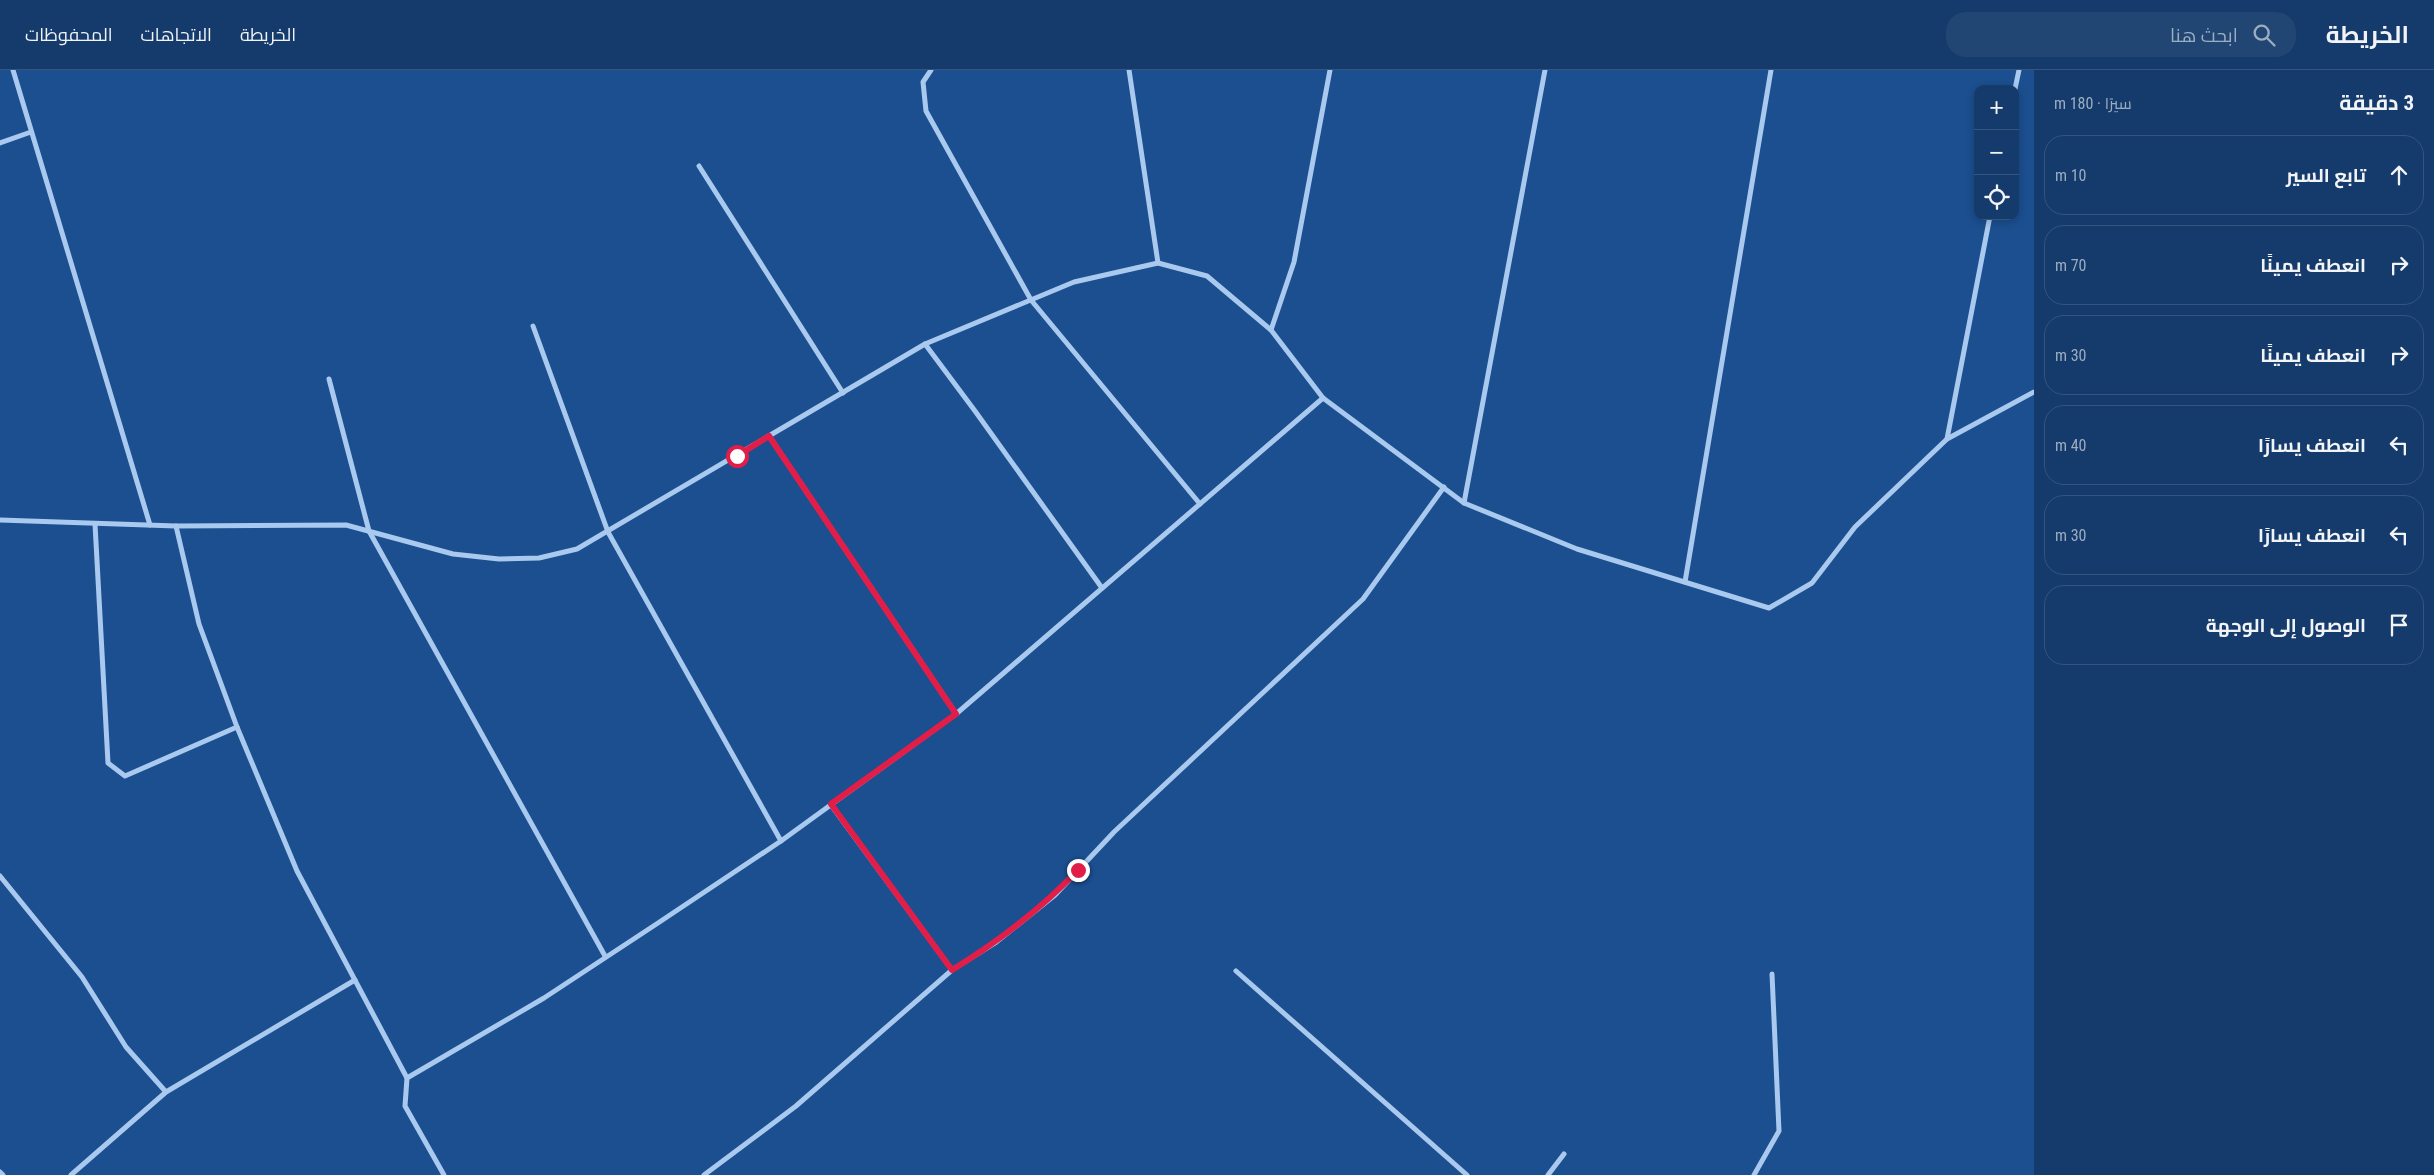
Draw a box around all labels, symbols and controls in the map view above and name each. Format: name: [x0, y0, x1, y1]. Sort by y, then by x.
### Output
search box: [1946, 12, 2296, 57]
icon: search: [2250, 21, 2278, 49]
text: الخريطة: [2326, 21, 2409, 49]
text: المحفوظات: [25, 24, 113, 45]
text: الاتجاهات: [141, 24, 212, 45]
text: الخريطة: [240, 24, 296, 45]
text: ابحث هنا: [2170, 24, 2238, 47]
map controls: [1974, 85, 2019, 220]
button: +: [1974, 85, 2019, 130]
text: 3 دقيقة: [2339, 91, 2414, 115]
text: سيرًا · 180 m: [2054, 94, 2132, 113]
button: −: [1974, 130, 2019, 175]
icon: ahead: [2385, 161, 2413, 189]
text: تابع السير: [2286, 164, 2366, 187]
text: 10 m: [2055, 166, 2087, 185]
button: locate: [1974, 175, 2019, 220]
icon: right: [2385, 251, 2413, 279]
text: انعطف يمينًا: [2260, 254, 2366, 277]
text: 70 m: [2055, 256, 2087, 275]
icon: right: [2385, 341, 2413, 369]
text: انعطف يمينًا: [2260, 344, 2366, 367]
text: 30 m: [2055, 346, 2087, 365]
icon: left: [2385, 431, 2413, 459]
text: انعطف يسارًا: [2258, 434, 2366, 457]
text: 40 m: [2055, 436, 2087, 455]
route start: [726, 445, 749, 468]
icon: left: [2385, 521, 2413, 549]
text: انعطف يسارًا: [2258, 524, 2366, 547]
text: 30 m: [2055, 526, 2087, 545]
icon: arrive: [2385, 611, 2413, 639]
text: الوصول إلى الوجهة: [2206, 614, 2366, 637]
route end: [1067, 859, 1090, 882]

